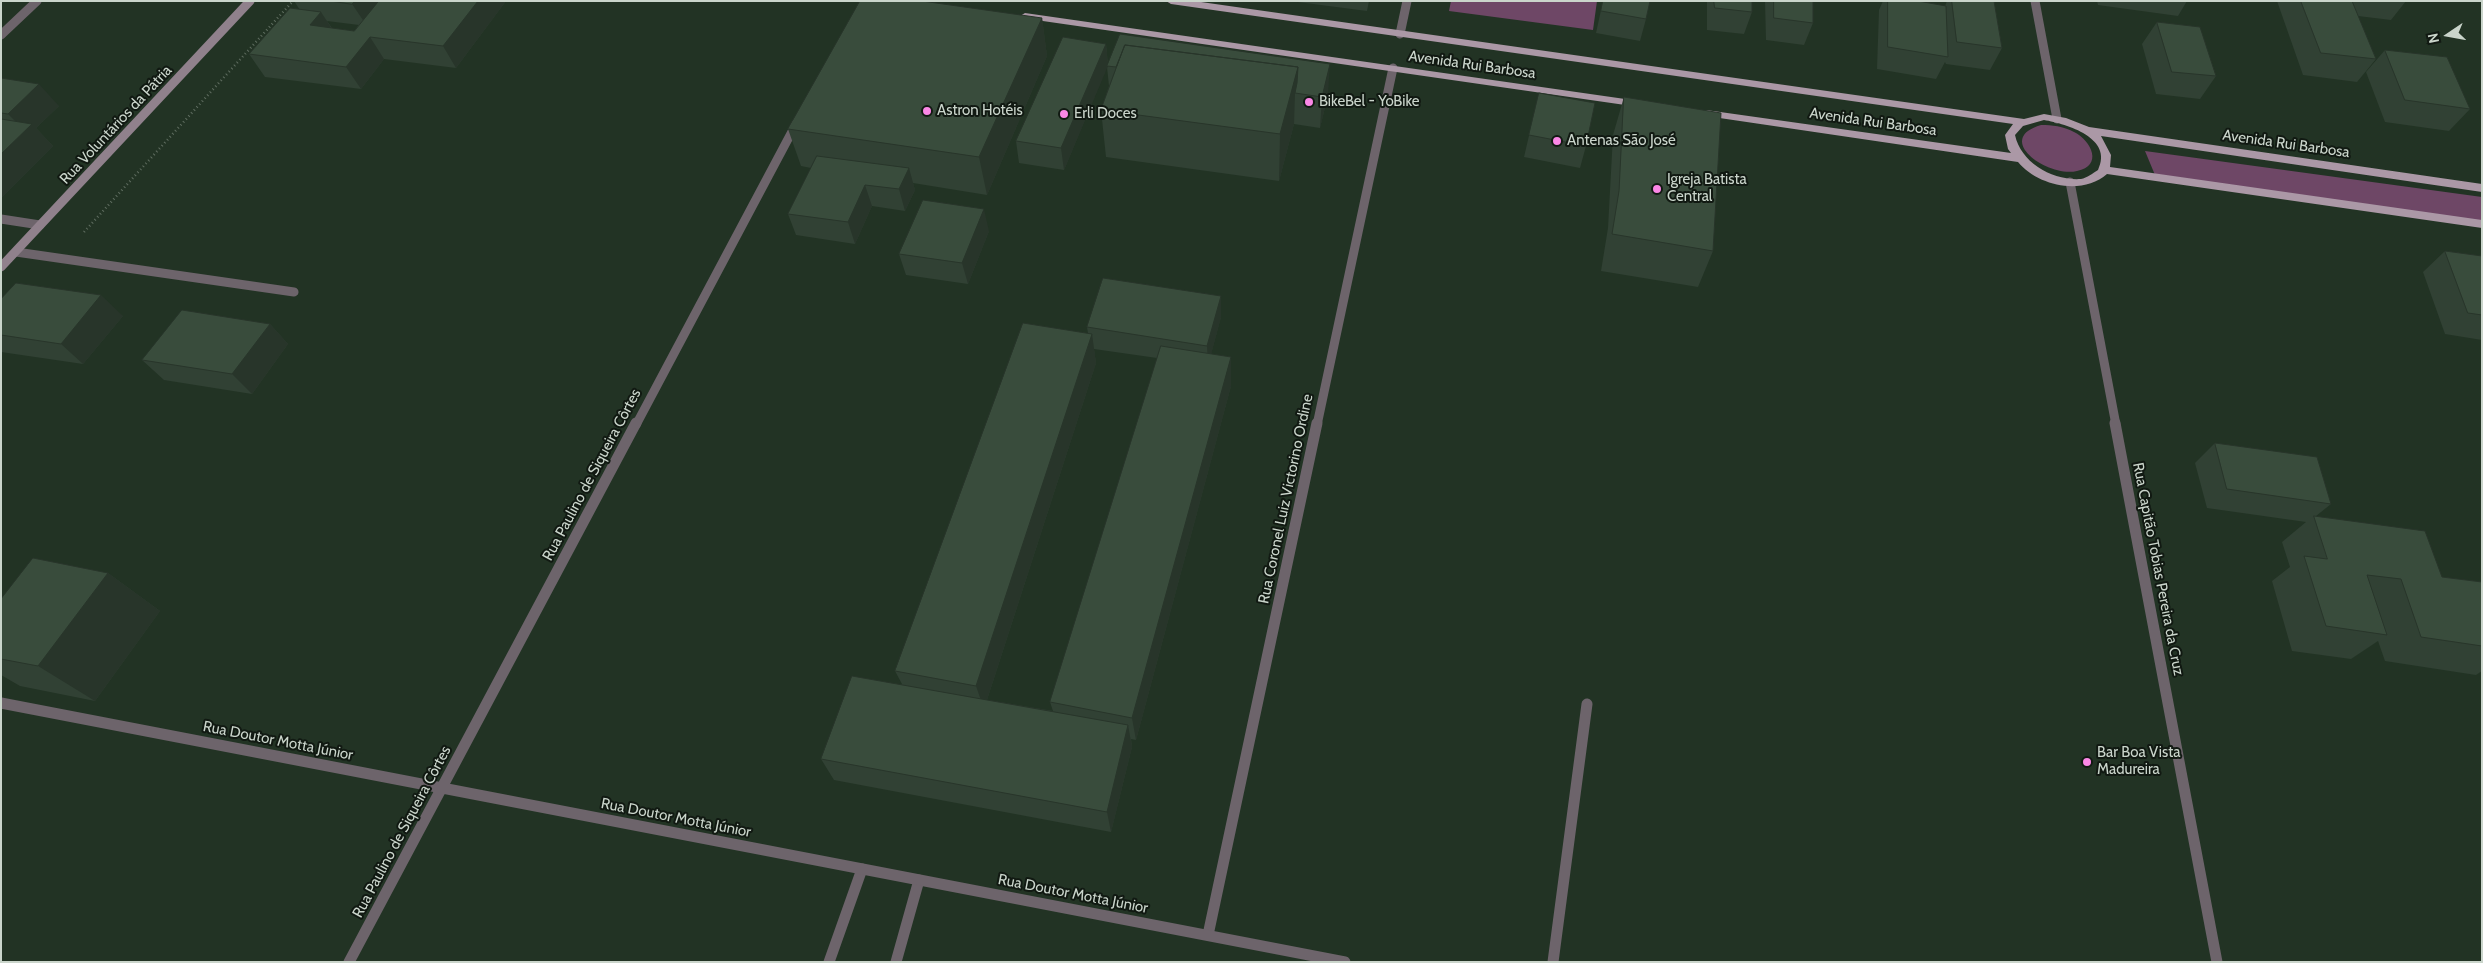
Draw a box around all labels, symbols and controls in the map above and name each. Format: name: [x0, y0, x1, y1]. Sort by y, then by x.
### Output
north arrow: [2423, 10, 2473, 60]
text: N: [2423, 31, 2443, 45]
street label: Avenida Rui Barbosa: [1407, 47, 1537, 83]
street label: Rua Voluntários da Pátria: [56, 62, 176, 188]
place label: BikeBel - YoBike: [1319, 93, 1419, 111]
marker: BikeBel - YoBike: [1303, 96, 1315, 108]
place label: Astron Hotéis: [937, 102, 1023, 120]
street label: Avenida Rui Barbosa: [1808, 104, 1938, 140]
marker: Astron Hotéis: [921, 105, 933, 117]
place label: Erli Doces: [1074, 105, 1137, 123]
marker: Erli Doces: [1058, 108, 1070, 120]
street label: Avenida Rui Barbosa: [2221, 126, 2351, 162]
place label: Antenas São José: [1567, 132, 1676, 150]
marker: Antenas São José: [1551, 135, 1563, 147]
place label: Igreja Batista Central: [1667, 171, 1747, 206]
marker: Igreja Batista Central: [1651, 183, 1663, 195]
street label: Rua Paulino de Siqueira Côrtes: [539, 386, 645, 564]
street label: Rua Coronel Luiz Victorino Ordine: [1255, 393, 1317, 605]
street label: Rua Capitão Tobias Pereira da Cruz: [2128, 461, 2188, 677]
street label: Rua Doutor Motta Júnior: [201, 718, 355, 764]
street label: Rua Paulino de Siqueira Côrtes: [349, 743, 455, 921]
place label: Bar Boa Vista Madureira: [2097, 744, 2181, 779]
marker: Bar Boa Vista Madureira: [2081, 756, 2093, 768]
street label: Rua Doutor Motta Júnior: [599, 795, 753, 841]
street label: Rua Doutor Motta Júnior: [996, 871, 1150, 917]

